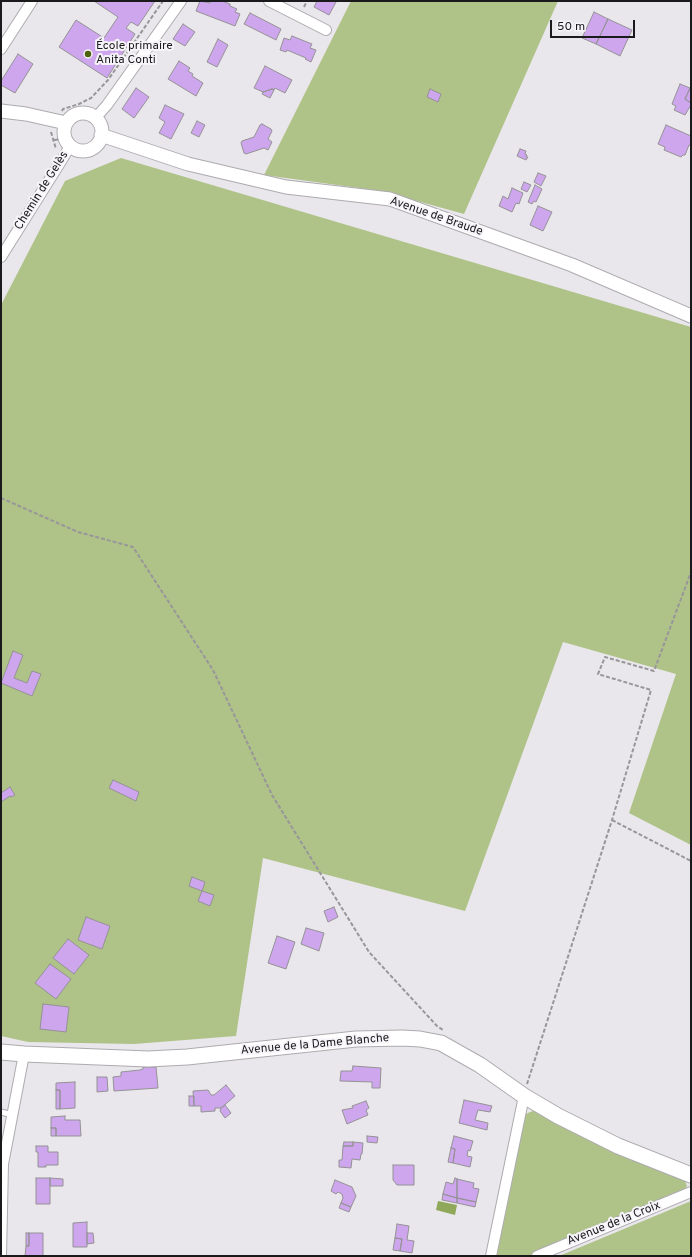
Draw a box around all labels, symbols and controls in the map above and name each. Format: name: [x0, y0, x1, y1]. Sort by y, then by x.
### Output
scale bar: [552, 12, 637, 38]
text: 50 m: [557, 19, 585, 35]
place label: École primaire Anita Conti: [96, 40, 173, 68]
marker: École primaire Anita Conti: [83, 49, 93, 59]
street label: Chemin de Gelès: [12, 149, 72, 233]
street label: Avenue de Braude: [388, 194, 484, 240]
street label: Avenue de la Dame Blanche: [240, 1031, 390, 1059]
street label: Avenue de la Croix: [565, 1199, 663, 1249]

